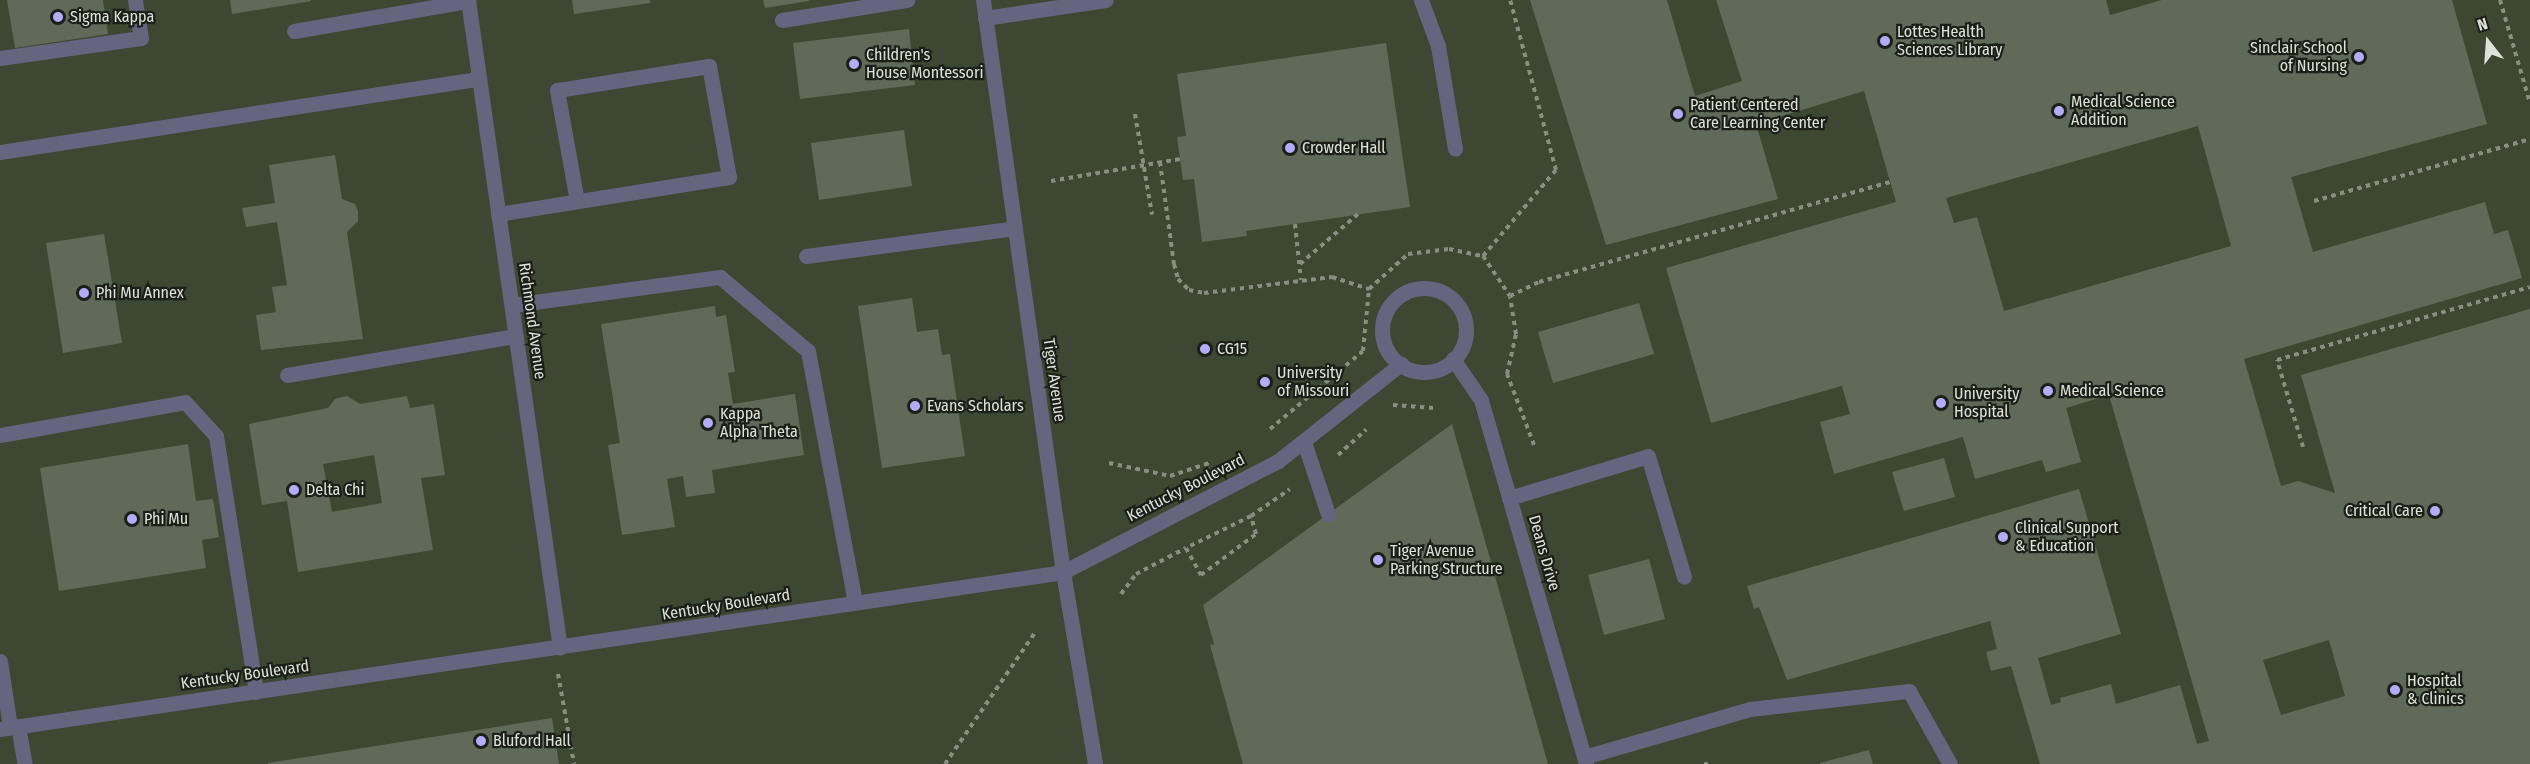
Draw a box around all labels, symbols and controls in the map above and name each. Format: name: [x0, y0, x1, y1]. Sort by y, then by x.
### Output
place label: Sigma Kappa: [70, 7, 154, 27]
marker: Sigma Kappa: [51, 10, 65, 24]
north arrow: [2458, 12, 2518, 72]
text: N: [2475, 14, 2490, 35]
place label: Lottes Health Sciences Library: [1897, 22, 2002, 60]
marker: Lottes Health Sciences Library: [1878, 34, 1892, 48]
place label: Sinclair School of Nursing: [2250, 38, 2347, 76]
place label: Children's House Montessori: [866, 45, 984, 83]
marker: Sinclair School of Nursing: [2352, 50, 2366, 64]
marker: Children's House Montessori: [847, 57, 861, 71]
place label: Medical Science Addition: [2071, 92, 2175, 130]
place label: Patient Centered Care Learning Center: [1690, 95, 1825, 133]
marker: Medical Science Addition: [2052, 104, 2066, 118]
marker: Patient Centered Care Learning Center: [1671, 107, 1685, 121]
place label: Crowder Hall: [1302, 138, 1386, 158]
marker: Crowder Hall: [1283, 141, 1297, 155]
street label: Richmond Avenue: [514, 261, 550, 381]
place label: Phi Mu Annex: [96, 283, 184, 303]
marker: Phi Mu Annex: [77, 286, 91, 300]
street label: Tiger Avenue: [1039, 337, 1069, 423]
place label: CG15: [1217, 339, 1247, 359]
marker: CG15: [1198, 342, 1212, 356]
place label: University of Missouri: [1277, 363, 1349, 401]
marker: University of Missouri: [1258, 375, 1272, 389]
place label: Medical Science: [2060, 381, 2164, 401]
place label: University Hospital: [1954, 384, 2019, 422]
marker: Medical Science: [2041, 384, 2055, 398]
marker: University Hospital: [1932, 394, 1950, 412]
place label: Evans Scholars: [927, 396, 1024, 416]
marker: Evans Scholars: [908, 399, 922, 413]
place label: Kappa Alpha Theta: [720, 404, 798, 442]
marker: Kappa Alpha Theta: [701, 416, 715, 430]
street label: Kentucky Boulevard: [1124, 450, 1248, 526]
place label: Delta Chi: [306, 480, 365, 500]
marker: Delta Chi: [287, 483, 301, 497]
place label: Critical Care: [2345, 501, 2423, 521]
marker: Critical Care: [2428, 504, 2442, 518]
place label: Phi Mu: [144, 509, 188, 529]
marker: Phi Mu: [125, 512, 139, 526]
street label: Deans Drive: [1524, 513, 1564, 593]
place label: Clinical Support & Education: [2015, 518, 2119, 556]
marker: Clinical Support & Education: [1996, 530, 2010, 544]
place label: Tiger Avenue Parking Structure: [1390, 541, 1503, 579]
marker: Tiger Avenue Parking Structure: [1371, 553, 1385, 567]
street label: Kentucky Boulevard: [661, 585, 791, 625]
street label: Kentucky Boulevard: [180, 656, 310, 694]
place label: Hospital & Clinics: [2407, 671, 2464, 709]
marker: Hospital & Clinics: [2388, 683, 2402, 697]
place label: Bluford Hall: [493, 731, 571, 751]
marker: Bluford Hall: [474, 734, 488, 748]

